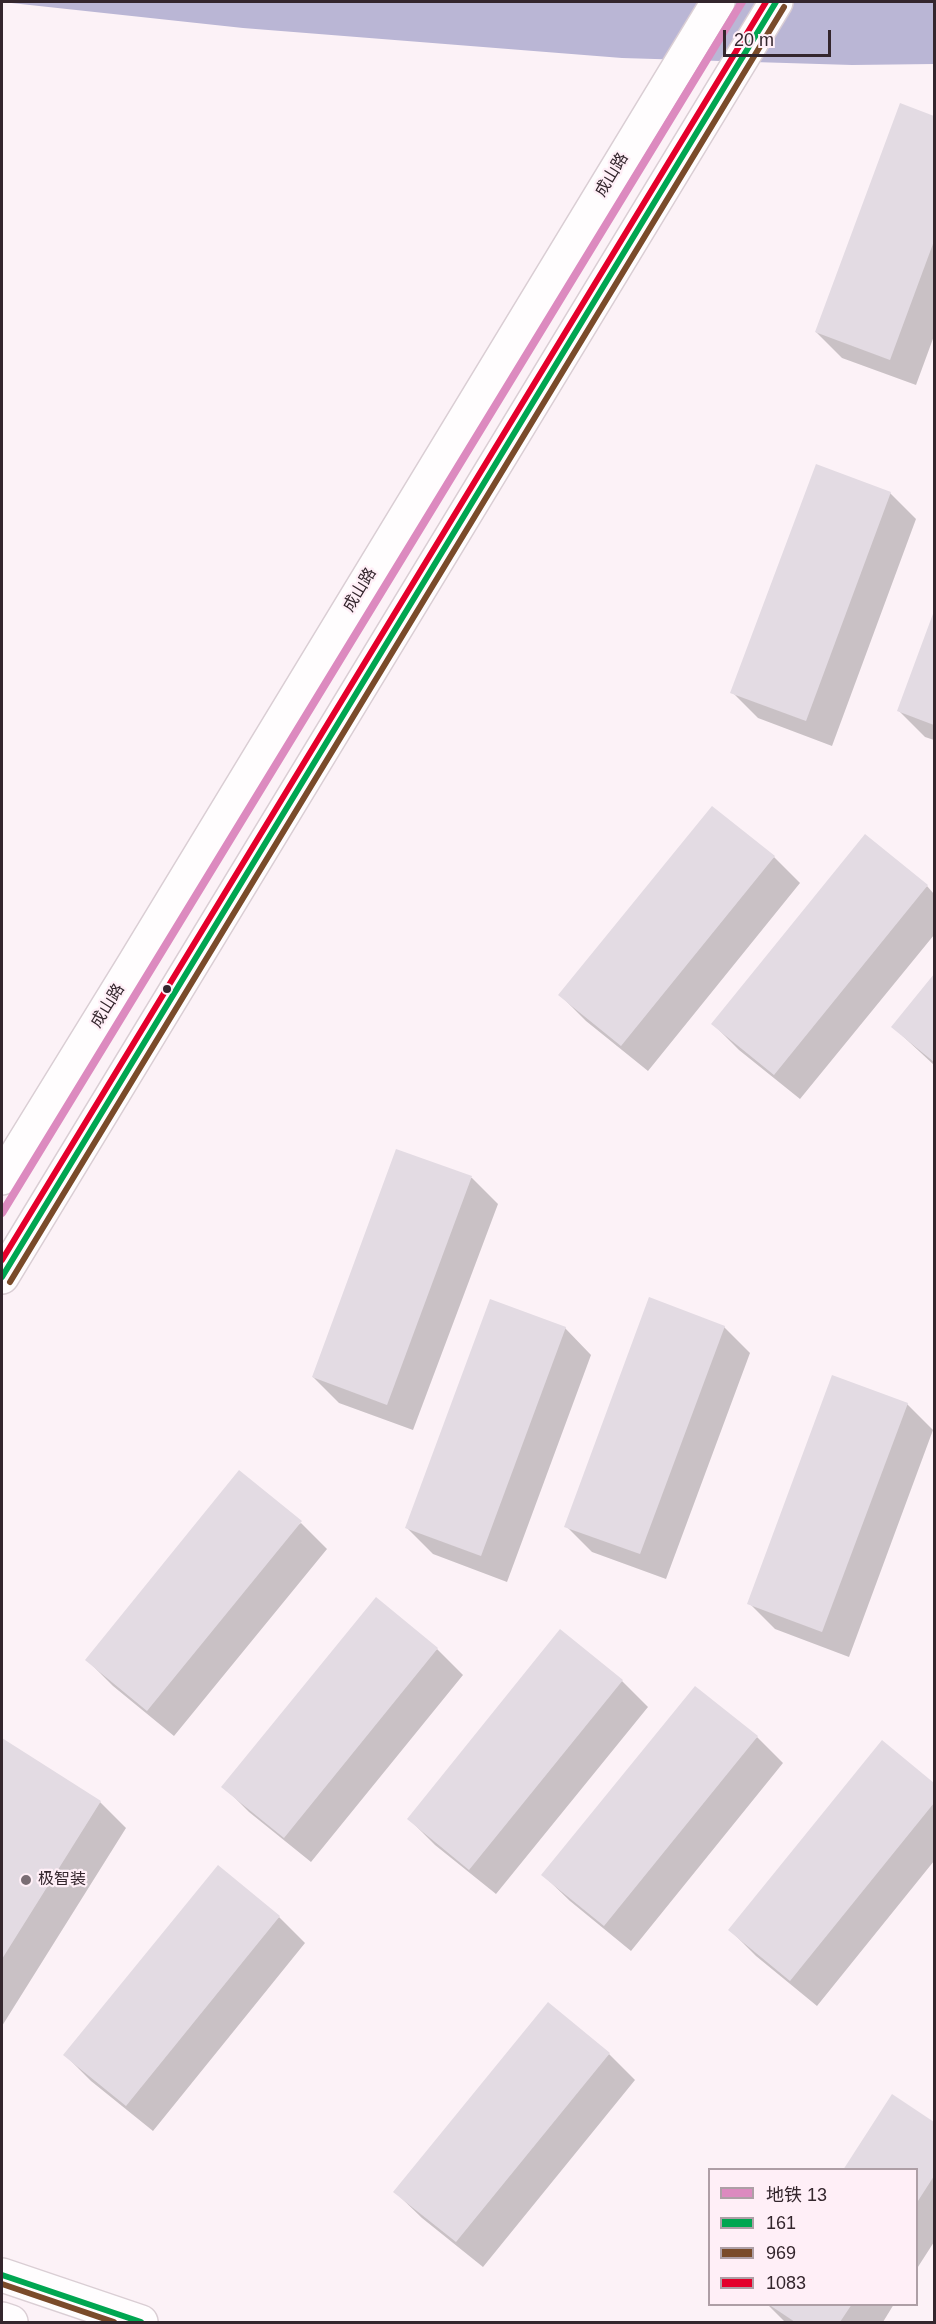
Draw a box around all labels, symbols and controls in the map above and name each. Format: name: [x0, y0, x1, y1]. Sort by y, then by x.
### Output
scale bar: [726, 18, 834, 56]
text: 20 m: [734, 30, 774, 50]
street label: 成山路: [591, 149, 633, 201]
street label: 成山路: [339, 564, 381, 616]
street label: 成山路: [87, 981, 129, 1031]
unlabelled marker: [161, 983, 173, 995]
place label: 极智装: [38, 1870, 86, 1890]
marker: 极智装: [19, 1873, 33, 1887]
legend: [708, 2168, 918, 2306]
text: 地铁 13: [766, 2185, 827, 2205]
text: 161: [766, 2213, 796, 2233]
text: 969: [766, 2243, 796, 2263]
text: 1083: [766, 2273, 806, 2293]

